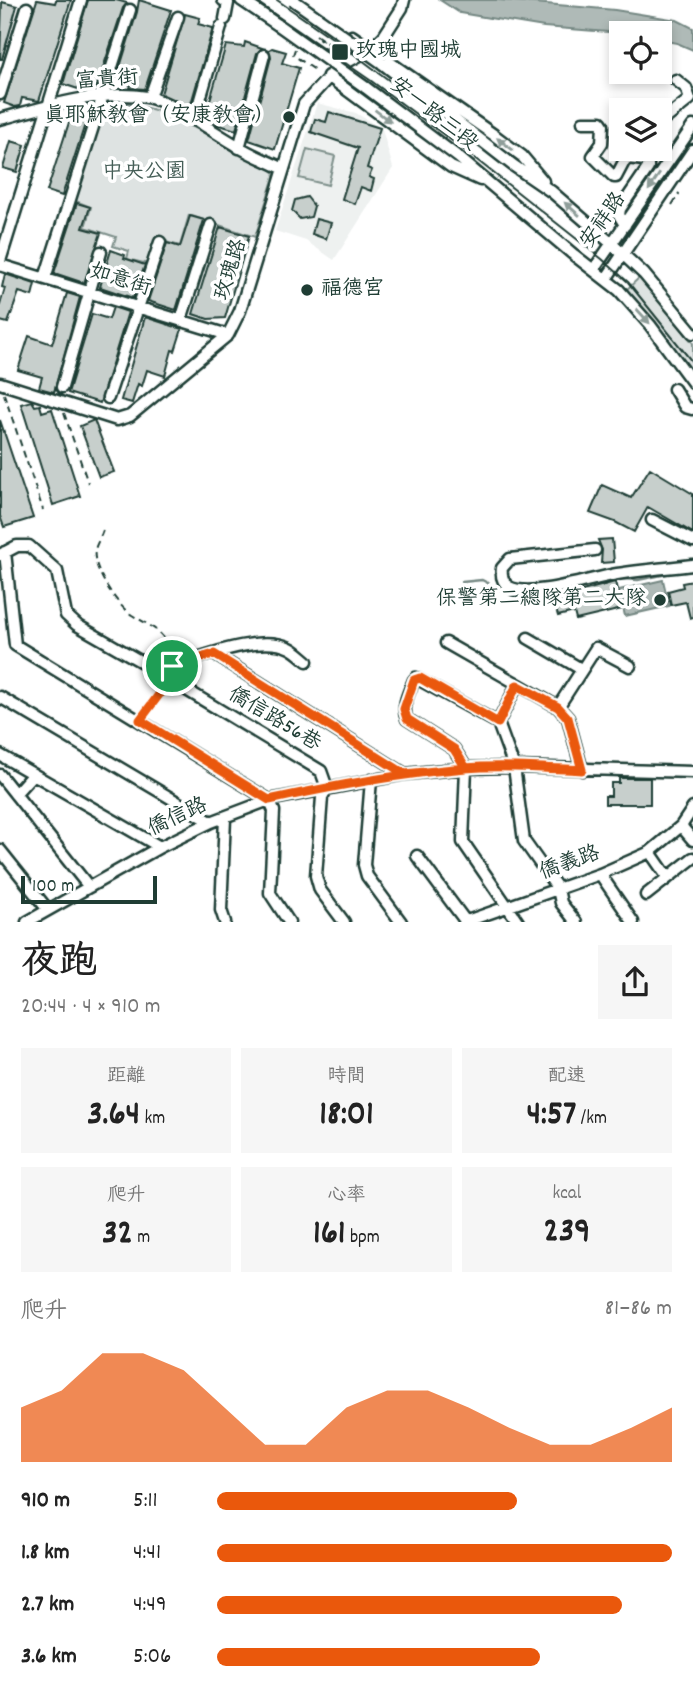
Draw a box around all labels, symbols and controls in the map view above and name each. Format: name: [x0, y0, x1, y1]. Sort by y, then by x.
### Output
map controls: [609, 21, 672, 161]
button: locate: [609, 21, 672, 84]
place label: 玫瑰中國城: [356, 37, 461, 67]
marker: 玫瑰中國城: [330, 42, 350, 62]
street label: 富貴街: [75, 64, 139, 98]
street label: 安一路三段: [382, 71, 484, 159]
button: layers: [609, 98, 672, 161]
place label: 真耶穌教會（安康教會）: [44, 102, 275, 132]
marker: 真耶穌教會（安康教會）: [281, 109, 297, 125]
one-way arrow: [374, 109, 392, 123]
one-way arrow: [496, 137, 514, 151]
park label: 中央公園: [102, 158, 186, 188]
one-way arrow: [647, 173, 661, 191]
street label: 安祥路: [574, 187, 634, 255]
one-way arrow: [563, 202, 580, 217]
street label: 玫瑰路: [208, 235, 256, 305]
street label: 如意街: [85, 257, 155, 305]
place label: 福德宮: [321, 275, 384, 305]
marker: 福德宮: [299, 282, 315, 298]
one-way arrow: [634, 307, 650, 324]
place label: 保警第二總隊第二大隊: [436, 585, 646, 615]
marker: 保警第二總隊第二大隊: [652, 592, 668, 608]
pin: [142, 636, 202, 696]
icon: arrive: [153, 647, 191, 685]
street label: 僑信路56巷: [222, 680, 326, 760]
street label: 僑信路: [143, 791, 213, 845]
street label: 僑義路: [535, 839, 605, 889]
scale bar: [21, 873, 158, 905]
text: 100 m: [32, 874, 74, 901]
text: 夜跑: [21, 937, 97, 992]
button: share: [598, 945, 672, 1019]
text: 20:44 · 4 × 910 m: [21, 991, 161, 1024]
text: 距離: [107, 1064, 145, 1091]
text: 時間: [327, 1064, 366, 1091]
text: 配速: [548, 1064, 586, 1091]
text: 3.64: [87, 1091, 140, 1141]
text: 18:01: [319, 1091, 374, 1141]
text: 4:57: [527, 1091, 576, 1141]
text: km: [140, 1106, 165, 1133]
text: /km: [576, 1106, 607, 1133]
text: kcal: [552, 1181, 581, 1208]
text: 爬升: [107, 1183, 145, 1210]
text: 心率: [327, 1183, 366, 1210]
text: 239: [543, 1208, 590, 1258]
text: 32: [102, 1210, 133, 1260]
text: 161: [313, 1210, 346, 1260]
text: m: [133, 1225, 150, 1252]
text: bpm: [346, 1225, 380, 1252]
text: 81–86 m: [605, 1293, 672, 1326]
text: 爬升: [21, 1296, 67, 1329]
text: 910 m: [21, 1485, 70, 1518]
text: 5:11: [133, 1485, 158, 1518]
text: 1.8 km: [21, 1537, 70, 1570]
text: 4:41: [133, 1537, 161, 1570]
text: 2.7 km: [21, 1589, 74, 1622]
text: 4:49: [133, 1589, 166, 1622]
text: 3.6 km: [21, 1641, 77, 1674]
text: 5:06: [133, 1641, 171, 1674]

